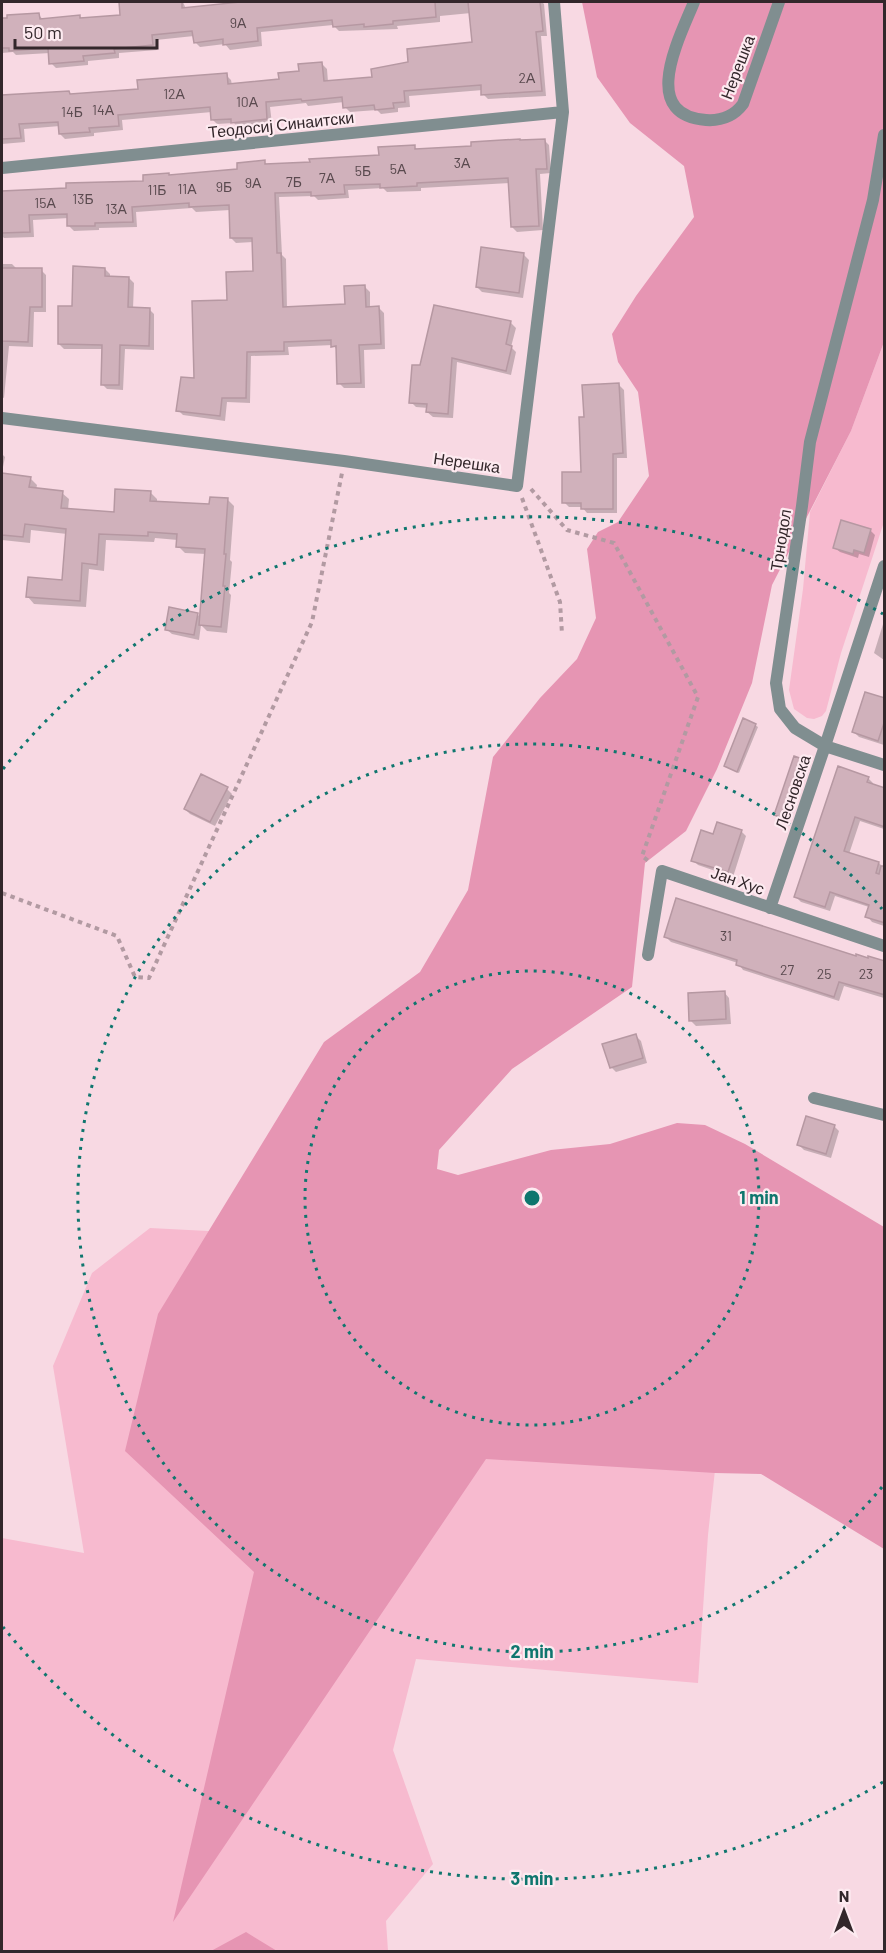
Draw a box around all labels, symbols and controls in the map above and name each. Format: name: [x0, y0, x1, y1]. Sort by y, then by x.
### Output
scale bar: [15, 12, 158, 50]
house number: 9А: [230, 14, 247, 31]
text: 50 m: [24, 21, 62, 43]
street label: Нерешка: [716, 32, 758, 102]
house number: 2А: [519, 69, 536, 86]
house number: 12А: [163, 85, 186, 102]
house number: 10А: [236, 93, 259, 110]
house number: 14А: [92, 101, 115, 118]
house number: 14Б: [61, 103, 83, 120]
street label: Теодосиј Синаитски: [207, 107, 355, 141]
house number: 3А: [454, 154, 471, 171]
house number: 5А: [390, 160, 407, 177]
house number: 5Б: [355, 162, 371, 179]
house number: 7А: [319, 169, 336, 186]
house number: 7Б: [286, 173, 302, 190]
house number: 9А: [245, 174, 262, 191]
house number: 9Б: [216, 178, 232, 195]
house number: 11А: [177, 180, 197, 197]
house number: 11Б: [147, 181, 167, 198]
house number: 13Б: [72, 190, 94, 207]
house number: 15А: [34, 194, 56, 211]
house number: 13А: [105, 200, 127, 217]
street label: Нерешка: [432, 448, 502, 476]
street label: Трнодол: [766, 508, 794, 572]
street label: Лесновска: [770, 752, 814, 832]
street label: Јан Хус: [709, 862, 767, 898]
house number: 31: [720, 927, 732, 944]
house number: 27: [780, 961, 794, 978]
house number: 25: [817, 965, 831, 982]
house number: 23: [859, 965, 873, 982]
text: 1 min: [739, 1186, 779, 1208]
centre of rings: [522, 1188, 542, 1208]
text: 2 min: [510, 1640, 554, 1662]
text: 3 min: [511, 1867, 553, 1889]
north arrow: [814, 1881, 874, 1941]
text: N: [839, 1886, 849, 1905]

